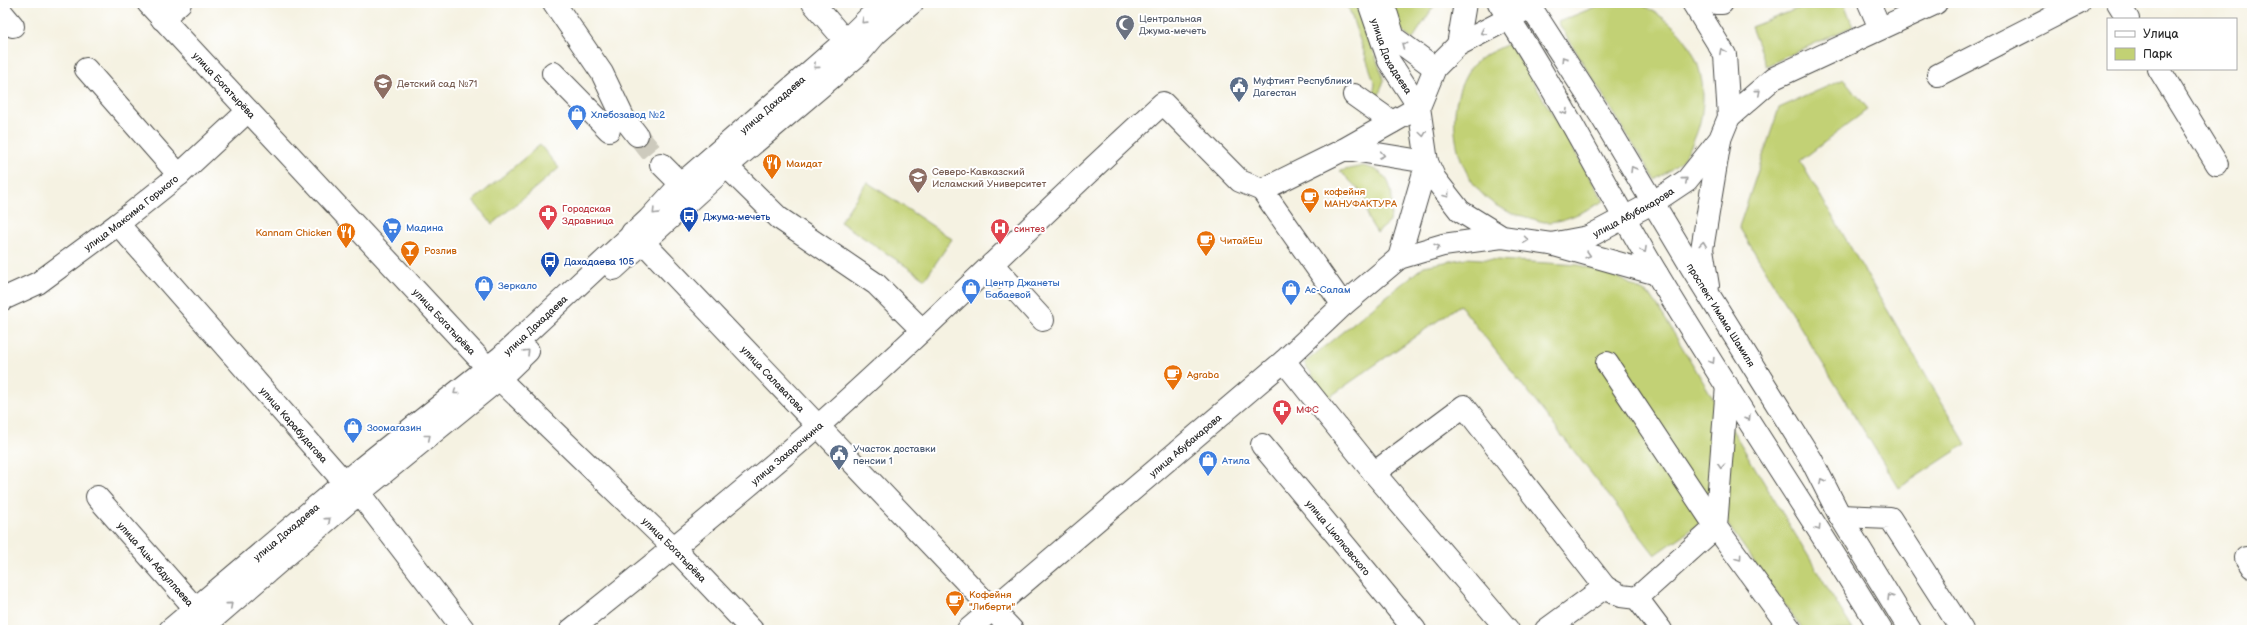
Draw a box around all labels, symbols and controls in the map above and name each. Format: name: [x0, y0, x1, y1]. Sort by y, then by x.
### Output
mosque icon: Центральная Джума-мечеть: [1114, 13, 1136, 41]
place label: Центральная Джума-мечеть: [1139, 13, 1206, 37]
one-way arrow: [861, 16, 869, 24]
street label: улица Дахадаева: [1368, 17, 1414, 97]
legend: [2107, 18, 2237, 70]
one-way arrow: [1480, 27, 1488, 35]
text: Улица: [2143, 27, 2179, 42]
one-way arrow: [1401, 43, 1408, 50]
text: Парк: [2143, 47, 2173, 62]
one-way arrow: [1719, 48, 1727, 55]
street label: улица Богатырёва: [190, 50, 257, 121]
one-way arrow: [1561, 56, 1569, 63]
one-way arrow: [813, 61, 821, 69]
school or university icon: Детский сад №71: [372, 72, 394, 100]
street label: улица Дахадаева: [738, 73, 808, 137]
public building icon: Муфтият Республики Дагестан: [1228, 75, 1250, 103]
place label: Муфтият Республики Дагестан: [1253, 75, 1352, 99]
place label: Детский сад №71: [397, 78, 478, 90]
one-way arrow: [1753, 89, 1761, 96]
shop icon: Хлебозавод №2: [566, 103, 588, 131]
one-way arrow: [1560, 108, 1568, 115]
place label: Хлебозавод №2: [591, 109, 665, 121]
one-way arrow: [1418, 131, 1427, 137]
one-way arrow: [1379, 150, 1385, 159]
restaurant icon: Маидат: [761, 152, 783, 180]
place label: Маидат: [786, 158, 823, 170]
school or university icon: Северо-Кавказский Исламский Университет: [907, 166, 929, 194]
place label: Северо-Кавказский Исламский Университет: [932, 166, 1047, 190]
one-way arrow: [1631, 166, 1638, 173]
street label: улица Максима Горького: [82, 173, 181, 254]
one-way arrow: [1681, 177, 1688, 184]
street label: улица Абубакарова: [1591, 185, 1677, 240]
cafe icon: кофейня МАНУФАКТУРА: [1299, 186, 1321, 214]
place label: кофейня МАНУФАКТУРА: [1324, 186, 1398, 210]
one-way arrow: [1443, 191, 1450, 198]
pharmacy icon: Городская Здравница: [537, 203, 559, 231]
place label: Городская Здравница: [562, 203, 614, 227]
bus stop icon: Джума-мечеть: [678, 205, 700, 233]
one-way arrow: [652, 207, 660, 215]
place label: Джума-мечеть: [703, 211, 770, 223]
supermarket icon: Мадина: [381, 216, 403, 244]
hospital icon: синтез: [989, 217, 1011, 245]
restaurant icon: Kannam Chicken: [335, 221, 357, 249]
place label: Мадина: [406, 222, 444, 234]
place label: синтез: [1014, 223, 1045, 235]
place label: Kannam Chicken: [255, 227, 332, 239]
cafe icon: ЧитайЕш: [1195, 229, 1217, 257]
place label: ЧитайЕш: [1220, 235, 1263, 247]
one-way arrow: [1523, 235, 1530, 244]
bar icon: Розлив: [399, 239, 421, 267]
one-way arrow: [1698, 241, 1707, 248]
one-way arrow: [1433, 243, 1440, 252]
place label: Розлив: [424, 245, 458, 257]
one-way arrow: [1639, 246, 1646, 253]
bus stop icon: Дахадаева 105: [539, 250, 561, 278]
one-way arrow: [1584, 250, 1591, 259]
place label: Дахадаева 105: [564, 256, 634, 268]
street label: проспект Имама Шамиля: [1684, 261, 1757, 370]
shop icon: Зеркало: [473, 274, 495, 302]
shop icon: Центр Джанеты Бабаевой: [960, 277, 982, 305]
place label: Центр Джанеты Бабаевой: [985, 277, 1060, 301]
shop icon: Ас-Салам: [1280, 278, 1302, 306]
place label: Зеркало: [498, 280, 537, 292]
place label: Ас-Салам: [1304, 284, 1351, 296]
street label: улица Богатырёва: [410, 286, 478, 358]
street label: улица Дахадаева: [502, 293, 570, 358]
street label: улица Салаватова: [738, 344, 807, 415]
one-way arrow: [522, 349, 530, 357]
one-way arrow: [1707, 357, 1714, 364]
cafe icon: Agraba: [1162, 363, 1184, 391]
place label: Agraba: [1187, 369, 1219, 381]
street label: улица Карабудагова: [257, 385, 330, 466]
one-way arrow: [454, 387, 461, 394]
pharmacy icon: МФС: [1271, 398, 1293, 426]
place label: МФС: [1296, 404, 1319, 416]
street label: улица Абубакарова: [1147, 412, 1224, 480]
one-way arrow: [1743, 414, 1751, 421]
shop icon: Зоомагазин: [342, 416, 364, 444]
street label: улица Захарочкина: [749, 419, 826, 488]
place label: Зоомагазин: [367, 422, 421, 434]
one-way arrow: [423, 434, 431, 441]
public building icon: Участок доставки пенсии 1: [828, 443, 850, 471]
place label: Участок доставки пенсии 1: [853, 443, 936, 467]
shop icon: Атила: [1197, 449, 1219, 477]
place label: Атила: [1221, 455, 1250, 467]
one-way arrow: [1716, 463, 1725, 469]
one-way arrow: [1819, 478, 1827, 485]
street label: улица Циолковского: [1303, 498, 1372, 578]
street label: улица Дахадаева: [251, 501, 322, 564]
street label: улица Богатырёва: [639, 515, 708, 585]
one-way arrow: [323, 517, 331, 524]
street label: улица Ацы Абдуллаева: [115, 520, 196, 609]
one-way arrow: [1814, 524, 1821, 531]
one-way arrow: [1734, 554, 1741, 561]
cafe icon: Кофейня "Либерти": [944, 589, 966, 617]
place label: Кофейня "Либерти": [969, 589, 1015, 613]
one-way arrow: [1887, 594, 1894, 601]
one-way arrow: [225, 602, 232, 609]

